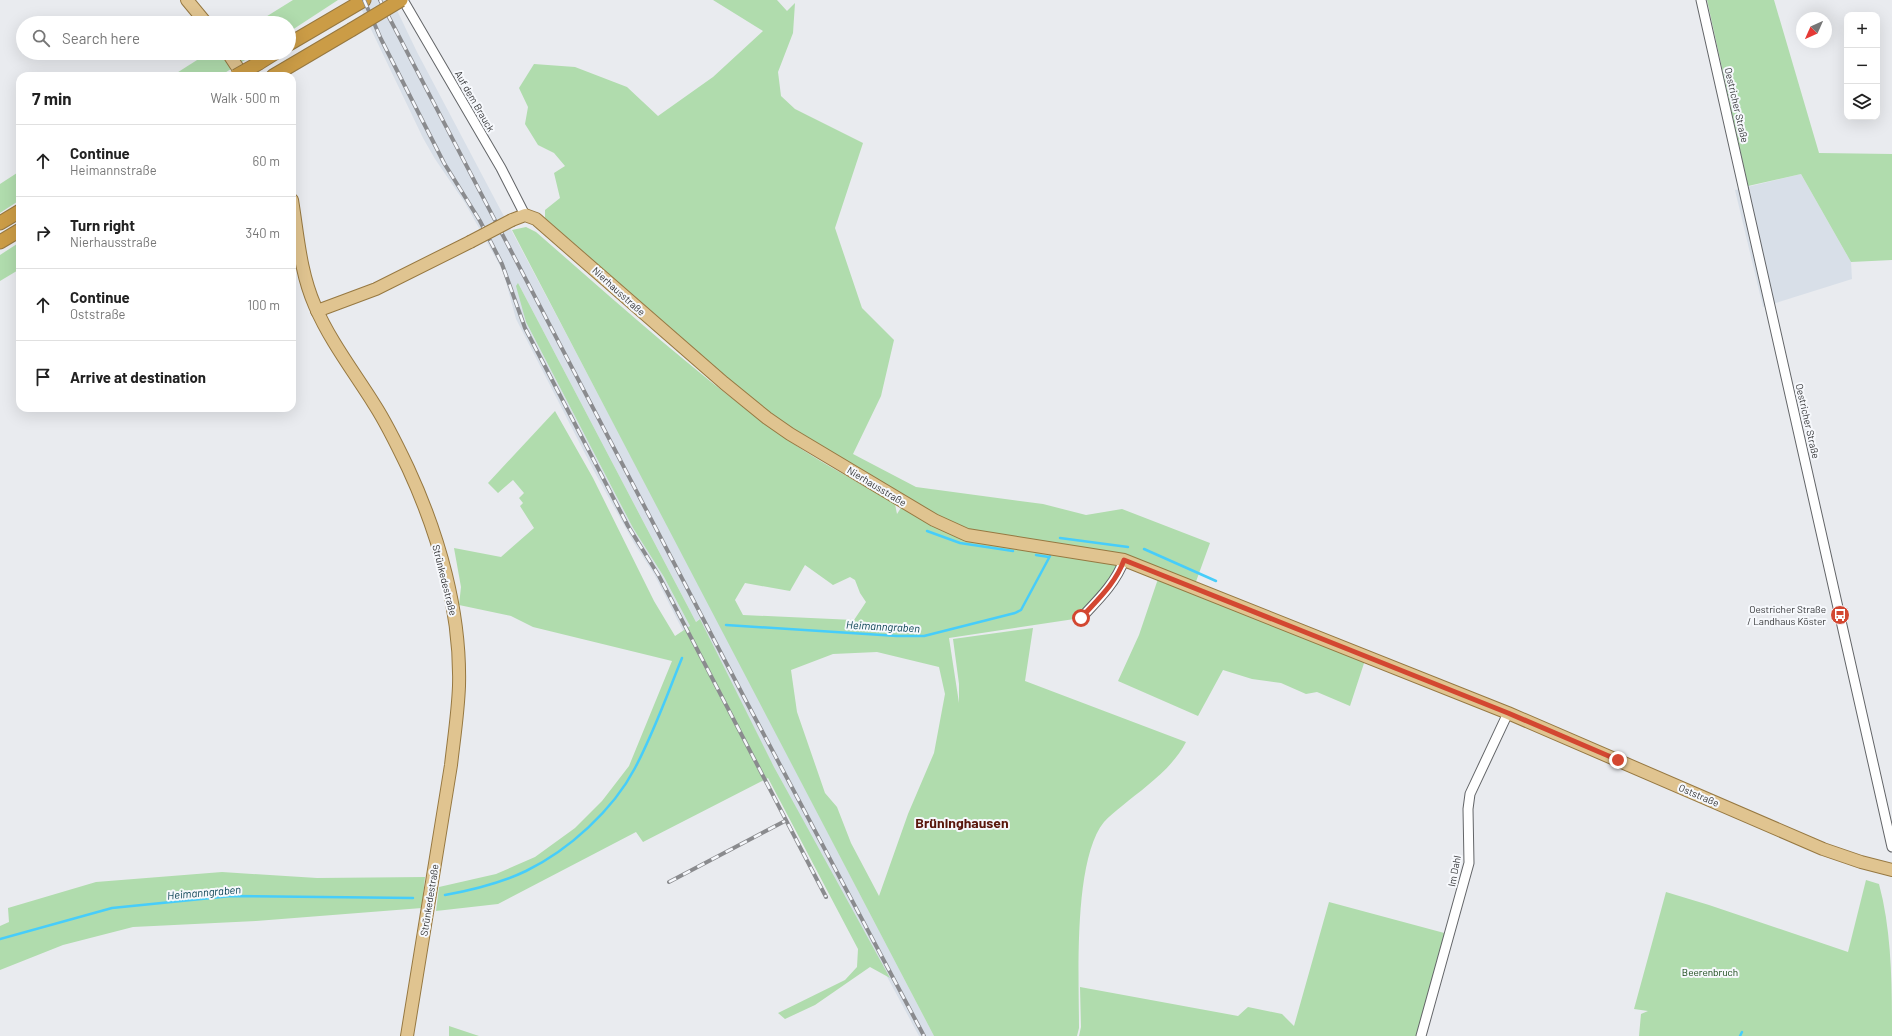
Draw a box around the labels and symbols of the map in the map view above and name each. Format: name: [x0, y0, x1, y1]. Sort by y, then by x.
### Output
north arrow: [1796, 12, 1832, 48]
street label: Oestricher Straße: [1723, 66, 1751, 144]
street label: Auf dem Brauck: [453, 68, 497, 134]
street label: Nierhausstraße: [590, 264, 648, 318]
street label: Oestricher Straße: [1794, 382, 1822, 460]
street label: Nierhausstraße: [845, 464, 909, 508]
street label: Strünkedestraße: [430, 543, 460, 617]
place label: Oestricher Straße / Landhaus Köster: [1747, 603, 1826, 627]
bus stop icon: Oestricher Straße / Landhaus Köster: [1829, 604, 1851, 626]
route start: [1072, 609, 1090, 627]
water label: Heimanngraben: [846, 618, 921, 634]
route end: [1609, 751, 1627, 769]
street label: Oststraße: [1677, 781, 1721, 809]
district label: Brüninghausen: [915, 814, 1009, 831]
street label: Im Dahl: [1445, 854, 1463, 888]
street label: Strünkedestraße: [417, 863, 441, 937]
water label: Heimanngraben: [167, 882, 242, 902]
park label: Beerenbruch: [1682, 966, 1738, 978]

